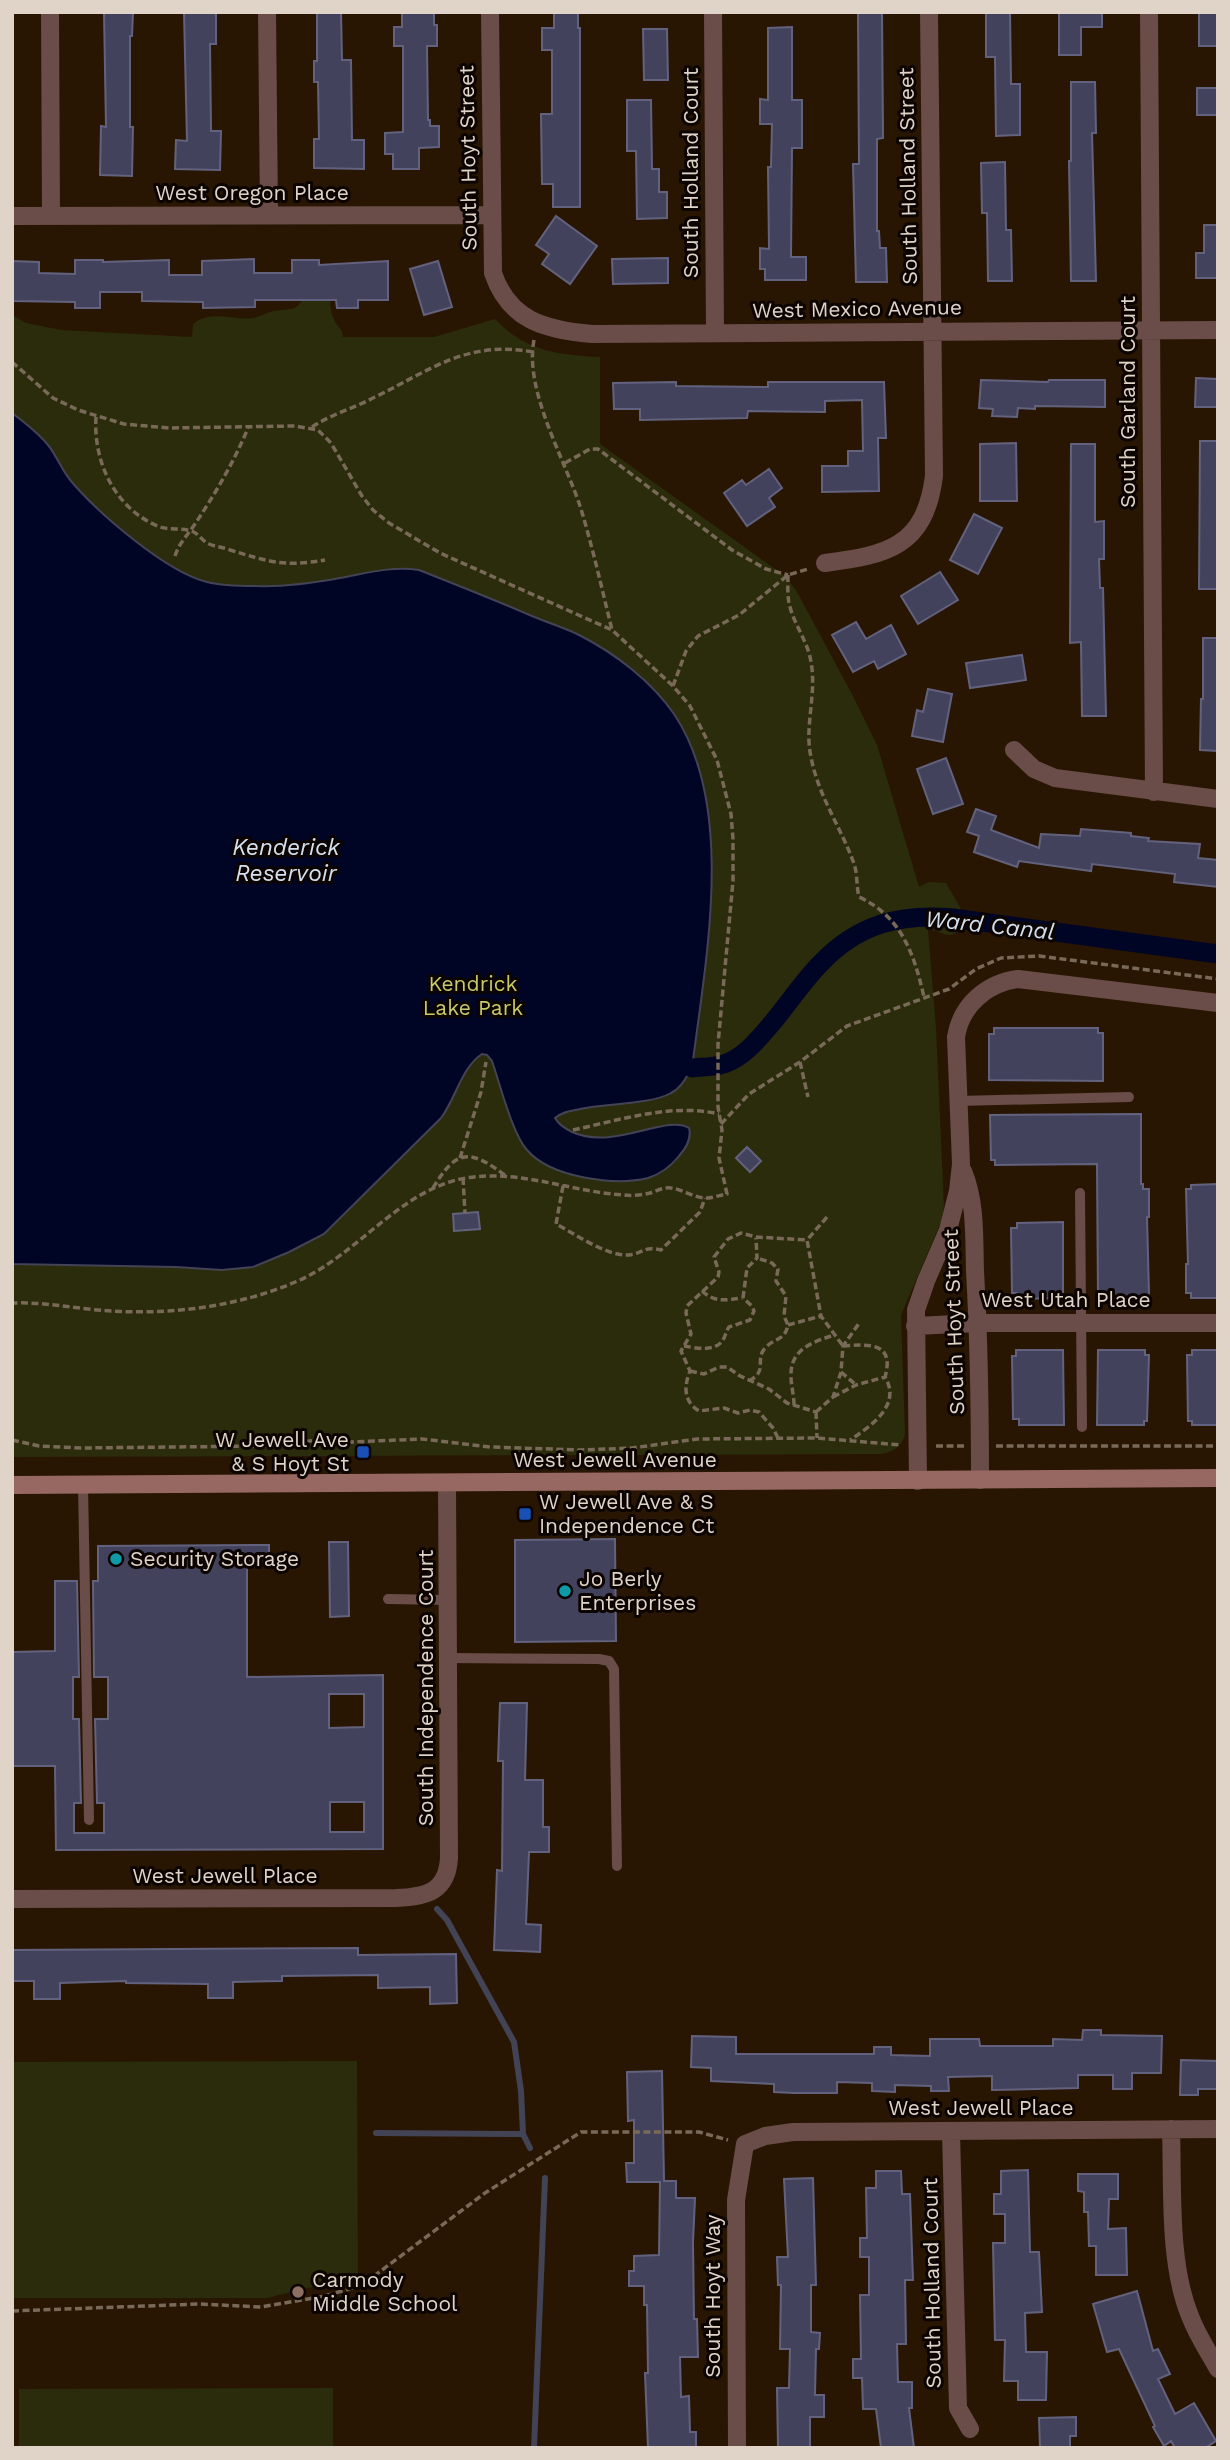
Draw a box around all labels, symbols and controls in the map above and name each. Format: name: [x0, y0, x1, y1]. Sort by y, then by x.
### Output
street label: South Hoyt Street: [453, 65, 482, 251]
street label: South Holland Street: [893, 67, 922, 285]
street label: South Holland Court: [678, 68, 703, 278]
street label: West Oregon Place: [155, 180, 349, 205]
street label: West Mexico Avenue: [752, 294, 962, 323]
street label: South Garland Court: [1115, 296, 1140, 508]
water label: Kenderick Reservoir: [232, 834, 341, 887]
water label: Ward Canal: [924, 905, 1056, 946]
park label: Kendrick Lake Park: [423, 971, 523, 1020]
street label: South Hoyt Street: [938, 1229, 969, 1415]
street label: West Utah Place: [981, 1287, 1151, 1312]
place label: W Jewell Ave & S Hoyt St: [215, 1427, 349, 1476]
marker: W Jewell Ave & S Hoyt St: [355, 1444, 371, 1460]
street label: West Jewell Avenue: [513, 1447, 717, 1472]
place label: W Jewell Ave & S Independence Ct: [539, 1489, 714, 1538]
marker: W Jewell Ave & S Independence Ct: [517, 1506, 533, 1522]
place label: Security Storage: [130, 1546, 299, 1571]
street label: South Independence Court: [413, 1549, 438, 1826]
marker: Security Storage: [108, 1551, 124, 1567]
place label: Jo Berly Enterprises: [579, 1566, 696, 1615]
marker: Jo Berly Enterprises: [557, 1583, 573, 1599]
street label: West Jewell Place: [132, 1863, 318, 1888]
street label: West Jewell Place: [888, 2095, 1074, 2120]
street label: South Holland Court: [917, 2177, 946, 2389]
street label: South Hoyt Way: [700, 2214, 725, 2378]
place label: Carmody Middle School: [312, 2267, 458, 2316]
marker: Carmody Middle School: [290, 2284, 306, 2300]

